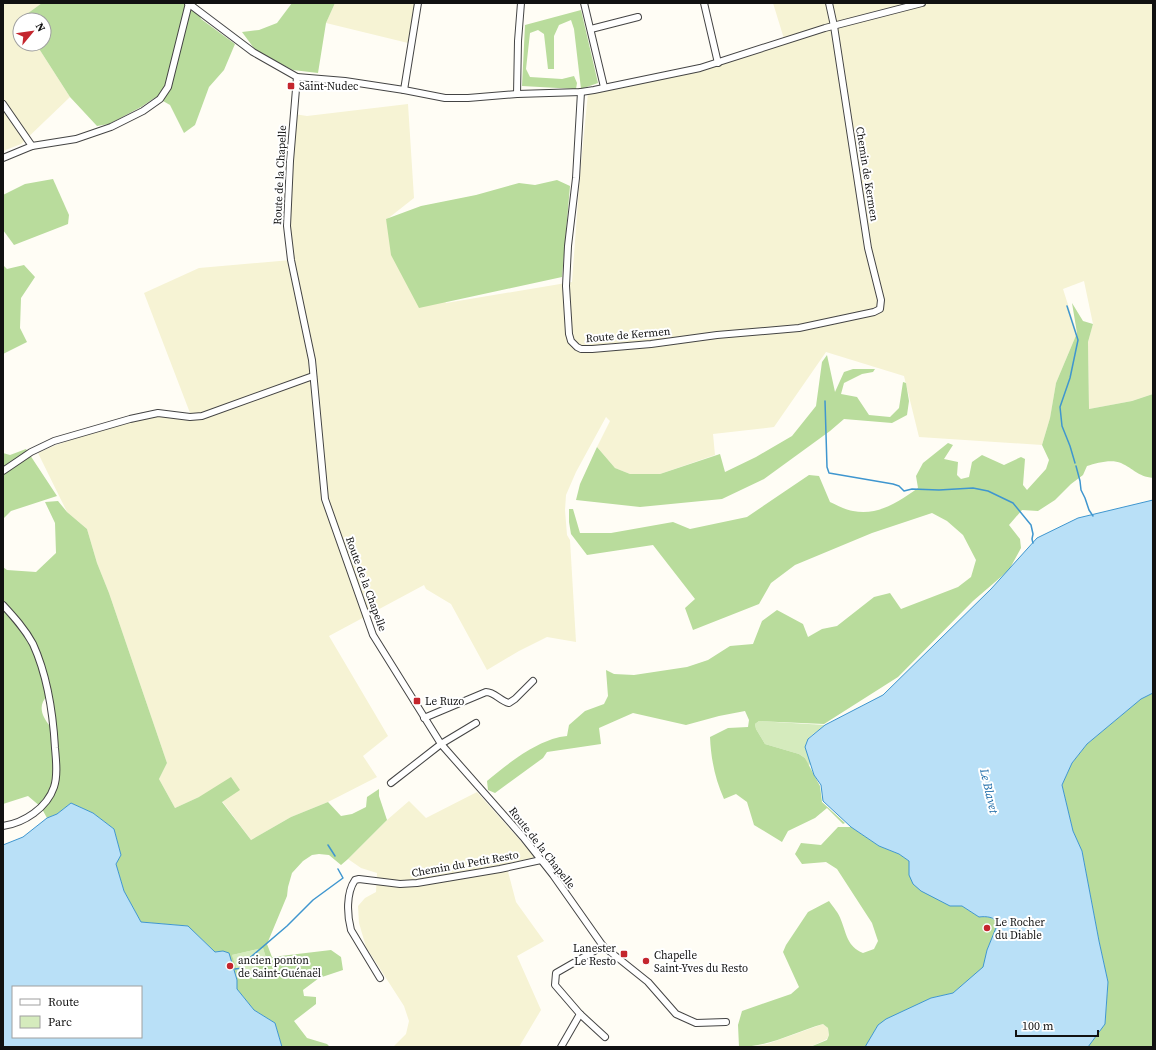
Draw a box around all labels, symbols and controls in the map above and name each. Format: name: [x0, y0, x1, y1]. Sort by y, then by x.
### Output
north arrow: [12, 12, 52, 52]
text: N: [32, 20, 49, 35]
place label: Saint-Nudec: [299, 79, 359, 94]
marker: Saint-Nudec: [286, 81, 296, 91]
street label: Route de la Chapelle: [270, 124, 290, 225]
street label: Chemin de Kermen: [852, 126, 882, 223]
street label: Route de Kermen: [585, 324, 671, 346]
street label: Route de la Chapelle: [342, 535, 390, 634]
place label: Le Ruzo: [425, 694, 464, 709]
marker: Le Ruzo: [412, 696, 422, 706]
water label: Le Blavet: [976, 766, 1002, 816]
street label: Route de la Chapelle: [505, 804, 579, 892]
street label: Chemin du Petit Resto: [410, 847, 520, 881]
place label: Le Rocher du Diable: [995, 915, 1045, 943]
marker: Le Rocher du Diable: [982, 923, 992, 933]
place label: Lanester Le Resto: [573, 941, 616, 969]
place label: Chapelle Saint-Yves du Resto: [654, 948, 748, 976]
marker: Lanester Le Resto: [619, 949, 629, 959]
place label: ancien ponton de Saint-Guénaël: [238, 953, 321, 981]
marker: Chapelle Saint-Yves du Resto: [641, 956, 651, 966]
marker: ancien ponton de Saint-Guénaël: [225, 961, 235, 971]
legend: [12, 986, 142, 1038]
text: Route: [48, 994, 79, 1010]
scale bar: [1016, 1012, 1098, 1038]
text: Parc: [48, 1014, 72, 1030]
text: 100 m: [1022, 1018, 1054, 1034]

